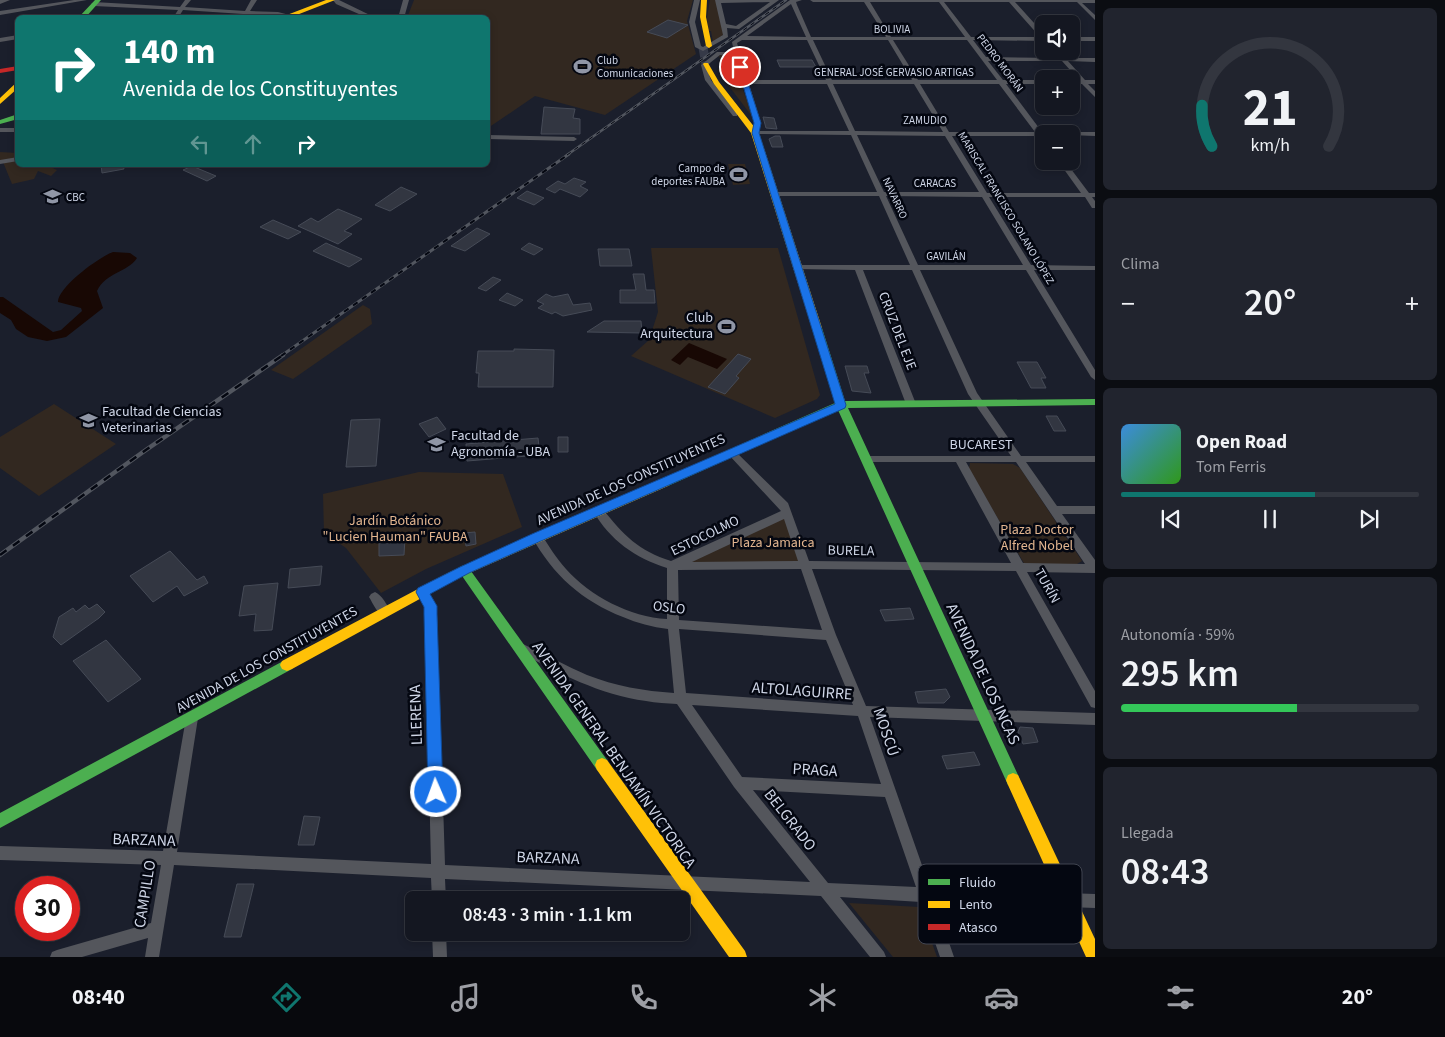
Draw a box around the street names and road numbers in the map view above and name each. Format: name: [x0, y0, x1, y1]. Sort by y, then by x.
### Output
street label: BOLIVIA: [874, 22, 910, 37]
street label: PEDRO MORÁN: [973, 31, 1027, 95]
street label: GENERAL JOSÉ GERVASIO ARTIGAS: [814, 65, 974, 80]
street label: ZAMUDIO: [903, 113, 947, 128]
street label: MARISCAL FRANCISCO SOLANO LÓPEZ: [954, 129, 1058, 287]
street label: NAVARRO: [879, 175, 911, 221]
street label: CARACAS: [914, 176, 956, 191]
street label: GAVILÁN: [926, 249, 966, 264]
street label: CRUZ DEL EJE: [873, 289, 921, 373]
street label: AVENIDA DE LOS CONSTITUYENTES: [534, 429, 728, 531]
street label: BUCAREST: [950, 435, 1013, 455]
street label: ESTOCOLMO: [667, 511, 743, 561]
street label: BURELA: [827, 541, 875, 561]
street label: TURÍN: [1029, 565, 1065, 607]
street label: OSLO: [652, 596, 686, 620]
street label: AVENIDA DE LOS INCAS: [941, 600, 1025, 748]
street label: AVENIDA DE LOS CONSTITUYENTES: [173, 602, 361, 718]
street label: AVENIDA GENERAL BENJAMÍN VICTORICA: [527, 637, 701, 873]
street label: ALTOLAGUIRRE: [751, 677, 853, 705]
street label: LLERENA: [404, 684, 428, 746]
street label: MOSCÚ: [867, 705, 905, 759]
street label: PRAGA: [792, 758, 838, 782]
street label: BELGRADO: [759, 784, 821, 856]
street label: BARZANA: [112, 828, 176, 852]
street label: BARZANA: [516, 846, 580, 870]
street label: CAMPILLO: [129, 858, 161, 930]

